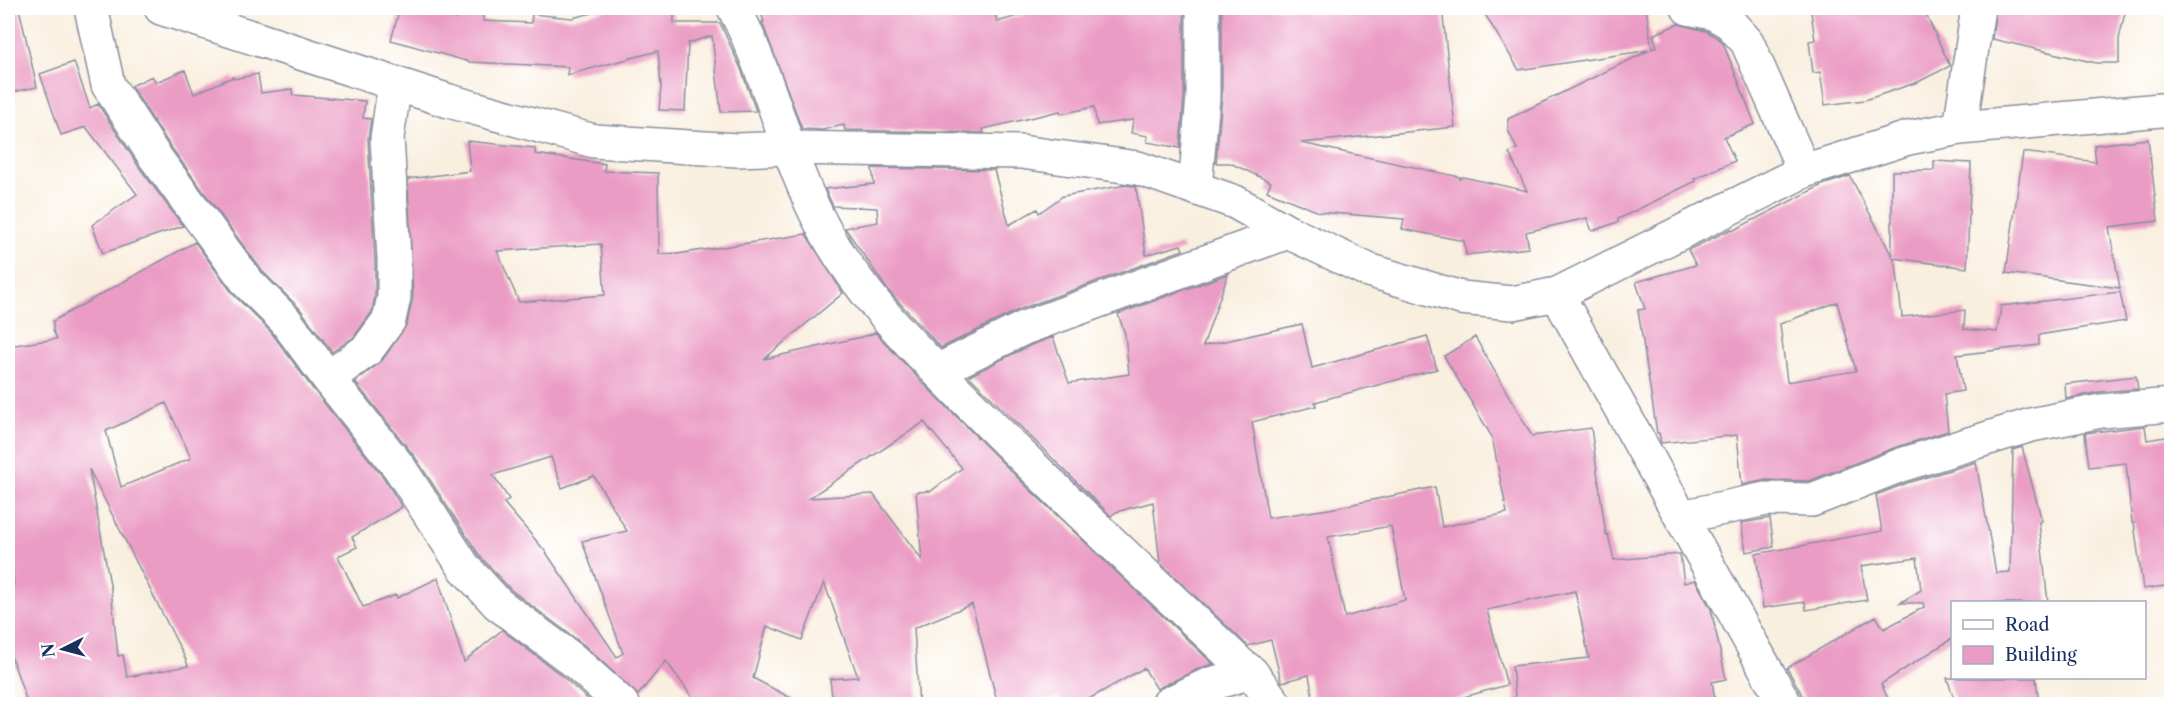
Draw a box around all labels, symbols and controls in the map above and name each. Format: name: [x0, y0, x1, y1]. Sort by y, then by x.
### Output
legend: [1951, 601, 2146, 679]
text: Road: [2005, 614, 2050, 636]
north arrow: [33, 619, 93, 679]
text: N: [37, 643, 59, 659]
text: Building: [2005, 644, 2077, 666]

